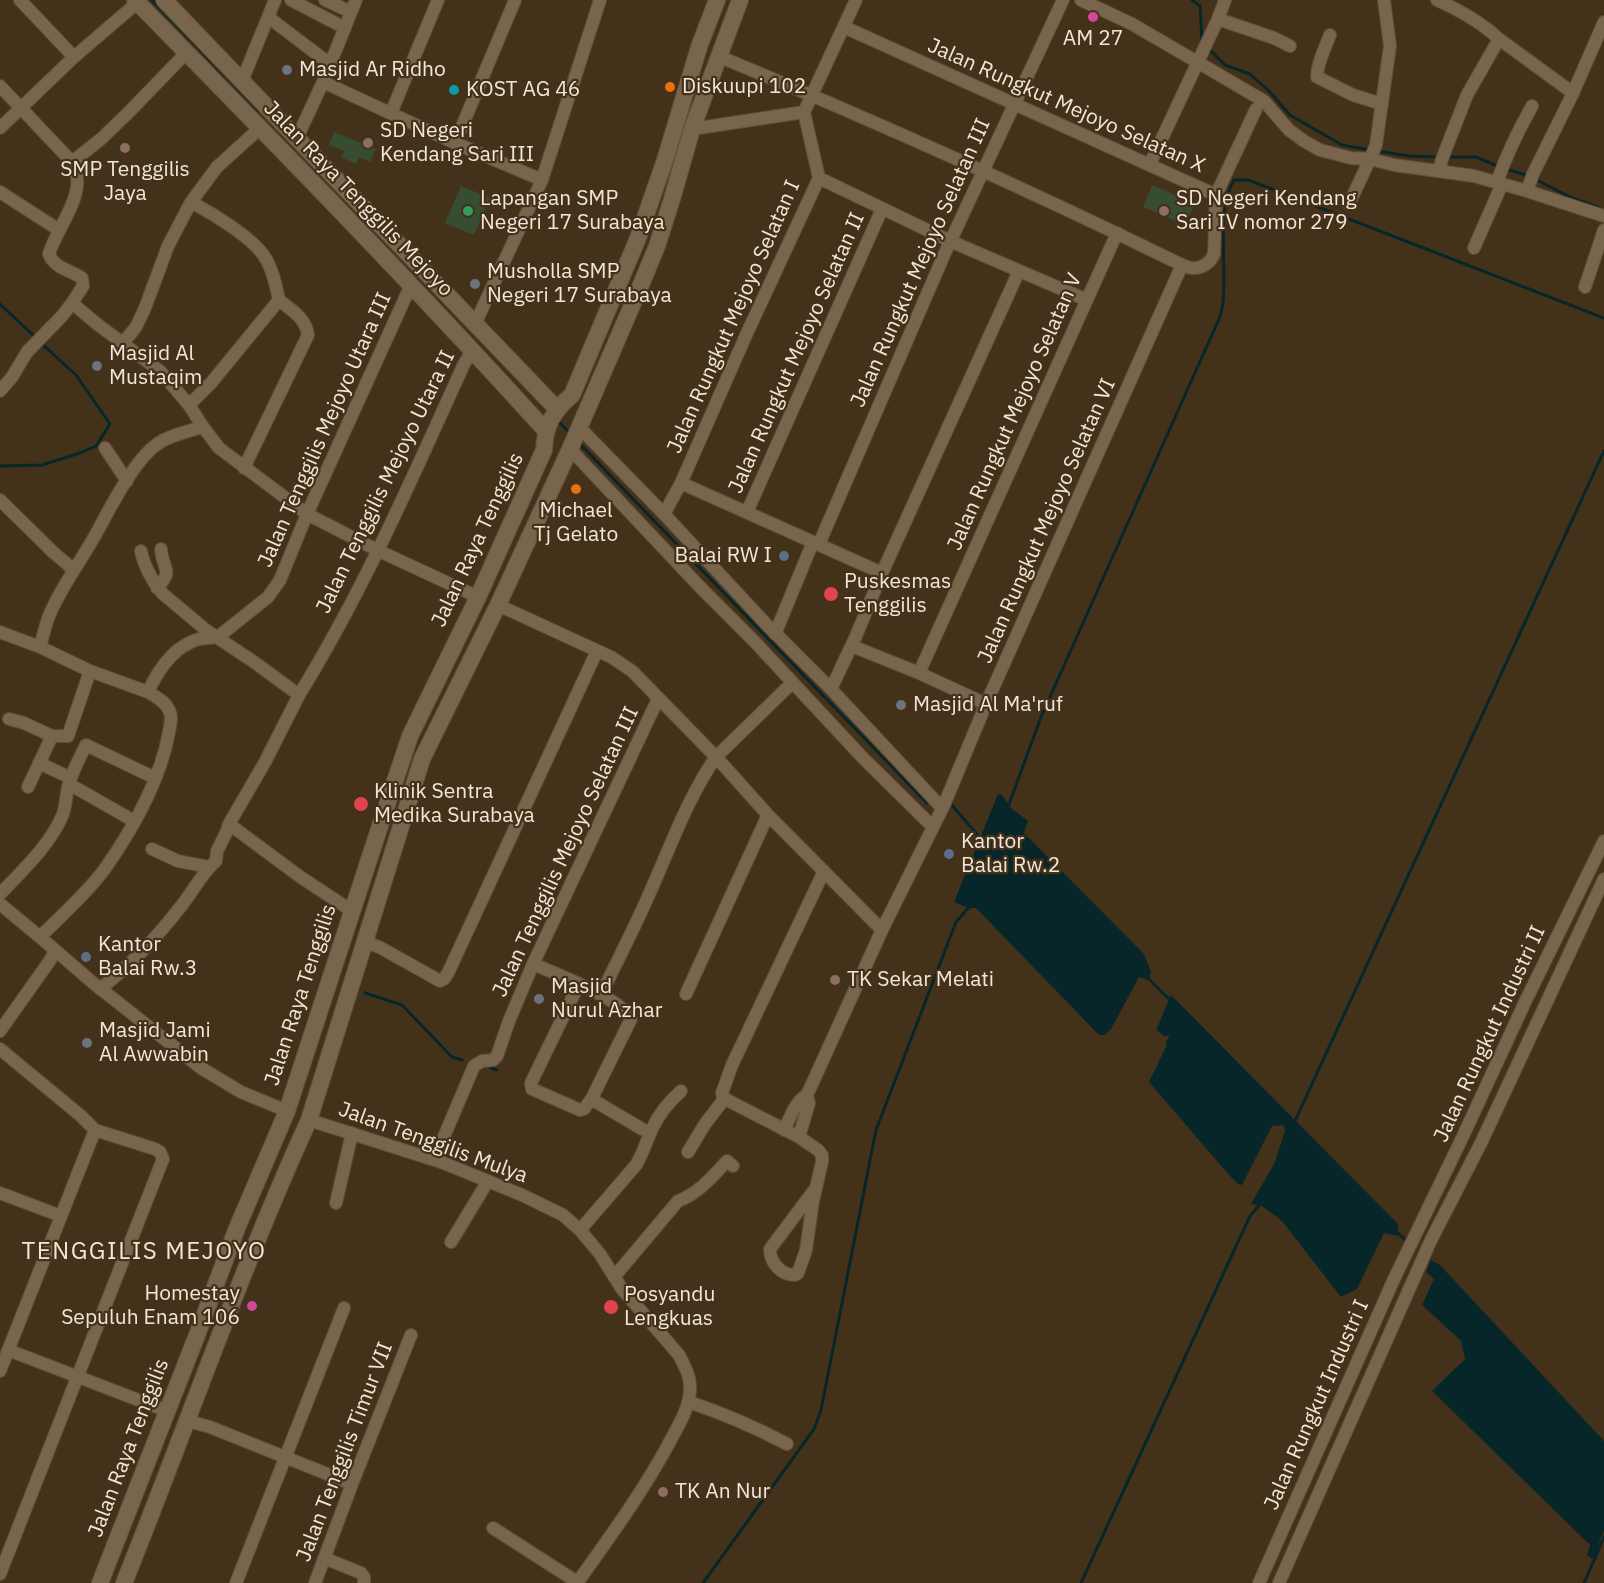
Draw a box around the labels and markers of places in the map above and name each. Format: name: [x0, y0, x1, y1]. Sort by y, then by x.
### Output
marker: AM 27: [1086, 10, 1100, 24]
place label: AM 27: [1063, 26, 1123, 52]
place label: Masjid Ar Ridho: [299, 57, 446, 83]
marker: Masjid Ar Ridho: [280, 63, 294, 77]
place label: Diskuupi 102: [682, 74, 806, 100]
place label: KOST AG 46: [466, 77, 580, 103]
marker: Diskuupi 102: [663, 80, 677, 94]
marker: KOST AG 46: [447, 83, 461, 97]
place label: SD Negeri Kendang Sari III: [380, 118, 534, 168]
marker: SD Negeri Kendang Sari III: [361, 136, 375, 150]
marker: SMP Tenggilis Jaya: [118, 141, 132, 155]
place label: SMP Tenggilis Jaya: [60, 157, 190, 207]
place label: Lapangan SMP Negeri 17 Surabaya: [480, 186, 665, 236]
place label: SD Negeri Kendang Sari IV nomor 279: [1176, 186, 1357, 236]
marker: Lapangan SMP Negeri 17 Surabaya: [461, 204, 475, 218]
marker: SD Negeri Kendang Sari IV nomor 279: [1157, 204, 1171, 218]
place label: Musholla SMP Negeri 17 Surabaya: [487, 259, 672, 309]
marker: Musholla SMP Negeri 17 Surabaya: [468, 277, 482, 291]
place label: Masjid Al Mustaqim: [109, 341, 202, 391]
marker: Masjid Al Mustaqim: [90, 359, 104, 373]
marker: Michael Tj Gelato: [569, 482, 583, 496]
place label: Michael Tj Gelato: [534, 498, 618, 548]
place label: Balai RW I: [675, 543, 772, 569]
marker: Balai RW I: [777, 549, 791, 563]
place label: Puskesmas Tenggilis: [844, 569, 951, 619]
marker: Puskesmas Tenggilis: [822, 585, 840, 603]
place label: Masjid Al Ma'ruf: [913, 692, 1063, 718]
marker: Masjid Al Ma'ruf: [894, 698, 908, 712]
place label: Klinik Sentra Medika Surabaya: [374, 779, 535, 829]
marker: Klinik Sentra Medika Surabaya: [352, 795, 370, 813]
place label: Kantor Balai Rw.2: [961, 829, 1060, 879]
marker: Kantor Balai Rw.2: [942, 847, 956, 861]
place label: Kantor Balai Rw.3: [98, 932, 197, 982]
marker: Kantor Balai Rw.3: [79, 950, 93, 964]
place label: TK Sekar Melati: [847, 967, 994, 993]
marker: TK Sekar Melati: [828, 973, 842, 987]
place label: Masjid Nurul Azhar: [551, 974, 662, 1024]
marker: Masjid Nurul Azhar: [532, 992, 546, 1006]
place label: Masjid Jami Al Awwabin: [99, 1018, 211, 1068]
marker: Masjid Jami Al Awwabin: [80, 1036, 94, 1050]
place label: Homestay Sepuluh Enam 106: [61, 1281, 240, 1331]
place label: Posyandu Lengkuas: [624, 1282, 715, 1332]
marker: Posyandu Lengkuas: [602, 1298, 620, 1316]
marker: Homestay Sepuluh Enam 106: [245, 1299, 259, 1313]
place label: TK An Nur: [675, 1479, 770, 1505]
marker: TK An Nur: [656, 1485, 670, 1499]

